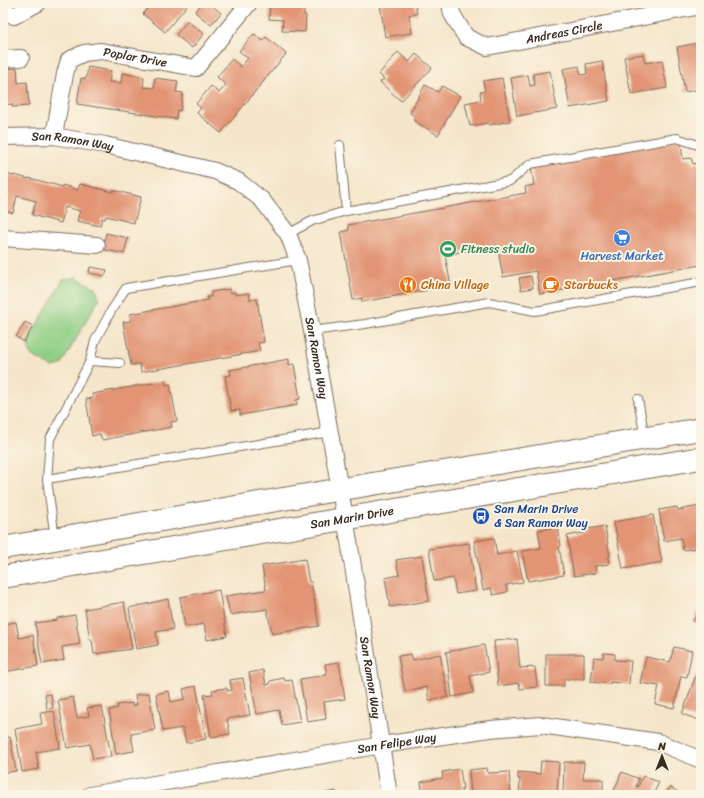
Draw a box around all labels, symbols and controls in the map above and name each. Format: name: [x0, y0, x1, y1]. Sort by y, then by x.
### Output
street label: Andreas Circle: [523, 14, 604, 51]
street label: Poplar Drive: [102, 41, 169, 74]
street label: San Ramon Way: [31, 125, 117, 158]
supermarket icon: Harvest Market: [612, 228, 632, 248]
place label: Fitness studio: [461, 238, 535, 260]
sports icon: Fitness studio: [438, 239, 458, 259]
place label: Harvest Market: [581, 245, 664, 267]
place label: China Village: [421, 274, 489, 296]
place label: Starbucks: [564, 274, 618, 296]
restaurant icon: China Village: [398, 275, 418, 295]
cafe icon: Starbucks: [541, 275, 561, 295]
street label: San Ramon Way: [298, 315, 335, 402]
place label: San Marin Drive & San Ramon Way: [494, 498, 589, 534]
street label: San Marin Drive: [308, 500, 395, 535]
bus stop icon: San Marin Drive & San Ramon Way: [471, 506, 491, 526]
street label: San Ramon Way: [353, 635, 388, 721]
street label: San Felipe Way: [355, 726, 438, 760]
north arrow: [642, 736, 682, 776]
text: N: [657, 737, 666, 756]

